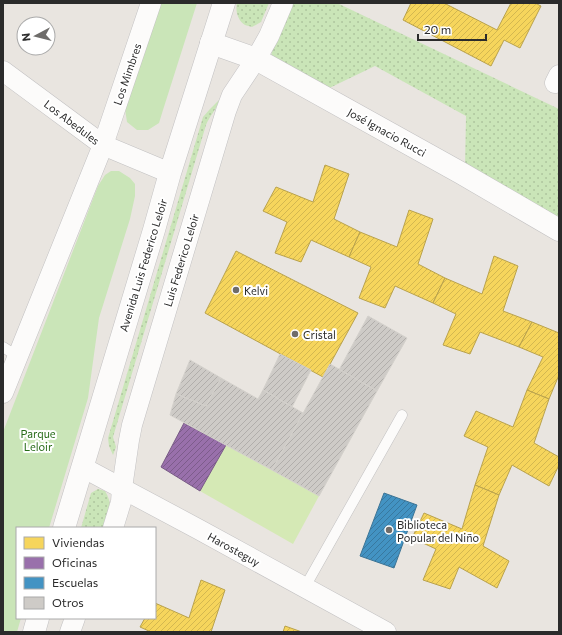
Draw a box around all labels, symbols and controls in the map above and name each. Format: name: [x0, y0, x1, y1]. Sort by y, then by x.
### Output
north arrow: [16, 16, 56, 56]
scale bar: [418, 16, 486, 42]
text: 20 m: [424, 22, 451, 36]
text: N: [19, 32, 33, 42]
street label: Los Mimbres: [110, 41, 144, 107]
street label: Los Abedules: [42, 97, 102, 147]
street label: José Ignacio Rucci: [345, 105, 429, 160]
street label: Avenida Luis Federico Leloir: [117, 196, 170, 333]
street label: Luis Federico Leloir: [161, 211, 201, 308]
place label: Kelvi: [244, 284, 268, 297]
marker: Kelvi: [231, 285, 241, 295]
place label: Cristal: [303, 328, 336, 341]
marker: Cristal: [290, 329, 300, 339]
park label: Parque Leloir: [20, 427, 56, 453]
place label: Biblioteca Popular del Niño: [397, 518, 479, 544]
marker: Biblioteca Popular del Niño: [384, 525, 394, 535]
legend: [16, 527, 156, 619]
street label: Harosteguy: [206, 529, 263, 569]
text: Viviendas: [52, 535, 104, 549]
text: Oficinas: [52, 555, 97, 569]
text: Escuelas: [52, 575, 98, 589]
text: Otros: [52, 595, 84, 609]

